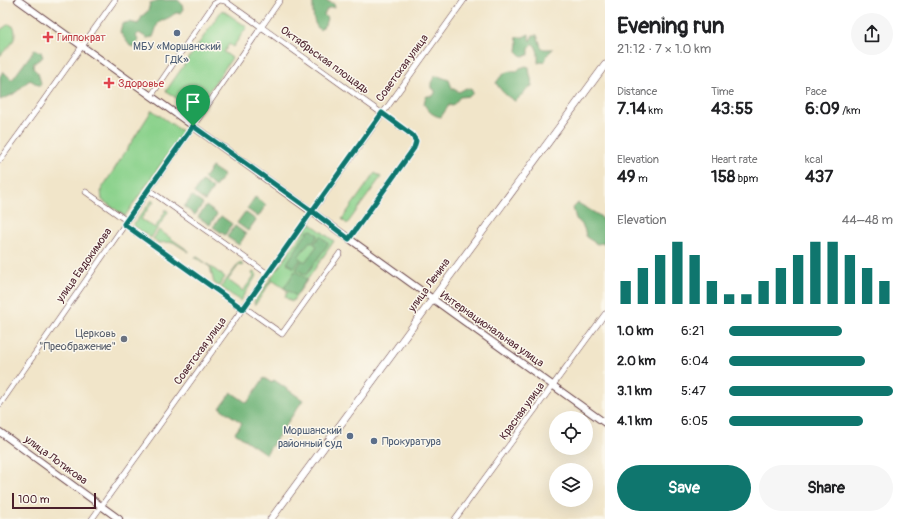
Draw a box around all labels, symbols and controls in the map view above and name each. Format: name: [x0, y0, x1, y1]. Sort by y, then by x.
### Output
text: Evening run: [617, 12, 725, 40]
button: share: [851, 13, 893, 55]
street label: Октябрьская площадь: [278, 23, 372, 97]
marker: МБУ «Моршанский ГДК»: [172, 28, 182, 38]
marker: Гиппократ: [42, 31, 54, 43]
place label: Гиппократ: [57, 31, 106, 44]
street label: Советская улица: [373, 32, 431, 104]
place label: МБУ «Моршанский ГДК»: [133, 40, 221, 66]
text: 21:12 · 7 × 1.0 km: [617, 41, 711, 57]
marker: Здоровье: [103, 77, 115, 89]
place label: Здоровье: [118, 77, 165, 90]
pin: [176, 85, 210, 126]
text: Distance: [617, 85, 657, 98]
text: Time: [711, 85, 734, 98]
text: Pace: [805, 85, 827, 98]
icon: arrive: [182, 91, 204, 113]
text: 7.14: [617, 98, 646, 119]
text: 43:55: [711, 98, 753, 119]
text: 6:09: [805, 98, 840, 119]
text: km: [646, 104, 663, 117]
text: /km: [840, 104, 861, 117]
text: Elevation: [617, 153, 659, 166]
text: Heart rate: [711, 153, 757, 166]
text: kcal: [805, 153, 823, 166]
text: 49: [617, 166, 636, 187]
text: 158: [711, 166, 735, 187]
text: 437: [805, 166, 833, 187]
text: m: [636, 172, 648, 185]
text: bpm: [735, 172, 758, 185]
text: Elevation: [617, 212, 667, 228]
text: 44–48 m: [842, 212, 893, 228]
street label: улица Евдокимова: [53, 225, 114, 305]
street label: улица Ленина: [405, 256, 453, 315]
street label: Интернациональная улица: [438, 288, 546, 370]
street label: Советская улица: [171, 315, 229, 387]
text: 1.0 km: [617, 323, 654, 339]
text: 6:21: [681, 323, 704, 339]
place label: Церковь "Преображение": [39, 327, 116, 353]
marker: Церковь "Преображение": [119, 334, 129, 344]
text: 2.0 km: [617, 353, 656, 369]
text: 6:04: [681, 353, 708, 369]
street label: Красная улица: [497, 380, 547, 442]
text: 3.1 km: [617, 383, 652, 399]
text: 5:47: [681, 383, 706, 399]
map controls: [549, 411, 593, 507]
button: locate: [549, 411, 593, 455]
text: 4.1 km: [617, 413, 652, 429]
text: 6:05: [681, 413, 708, 429]
place label: Моршанский районный суд: [278, 424, 342, 450]
marker: Моршанский районный суд: [345, 431, 355, 441]
street label: улица Лотикова: [21, 432, 90, 487]
place label: Прокуратура: [382, 435, 441, 448]
marker: Прокуратура: [369, 436, 379, 446]
button: layers: [549, 463, 593, 507]
button: Save: [617, 465, 751, 511]
button: Share: [759, 465, 893, 511]
scale bar: [12, 491, 96, 510]
text: 100 m: [18, 493, 49, 506]

